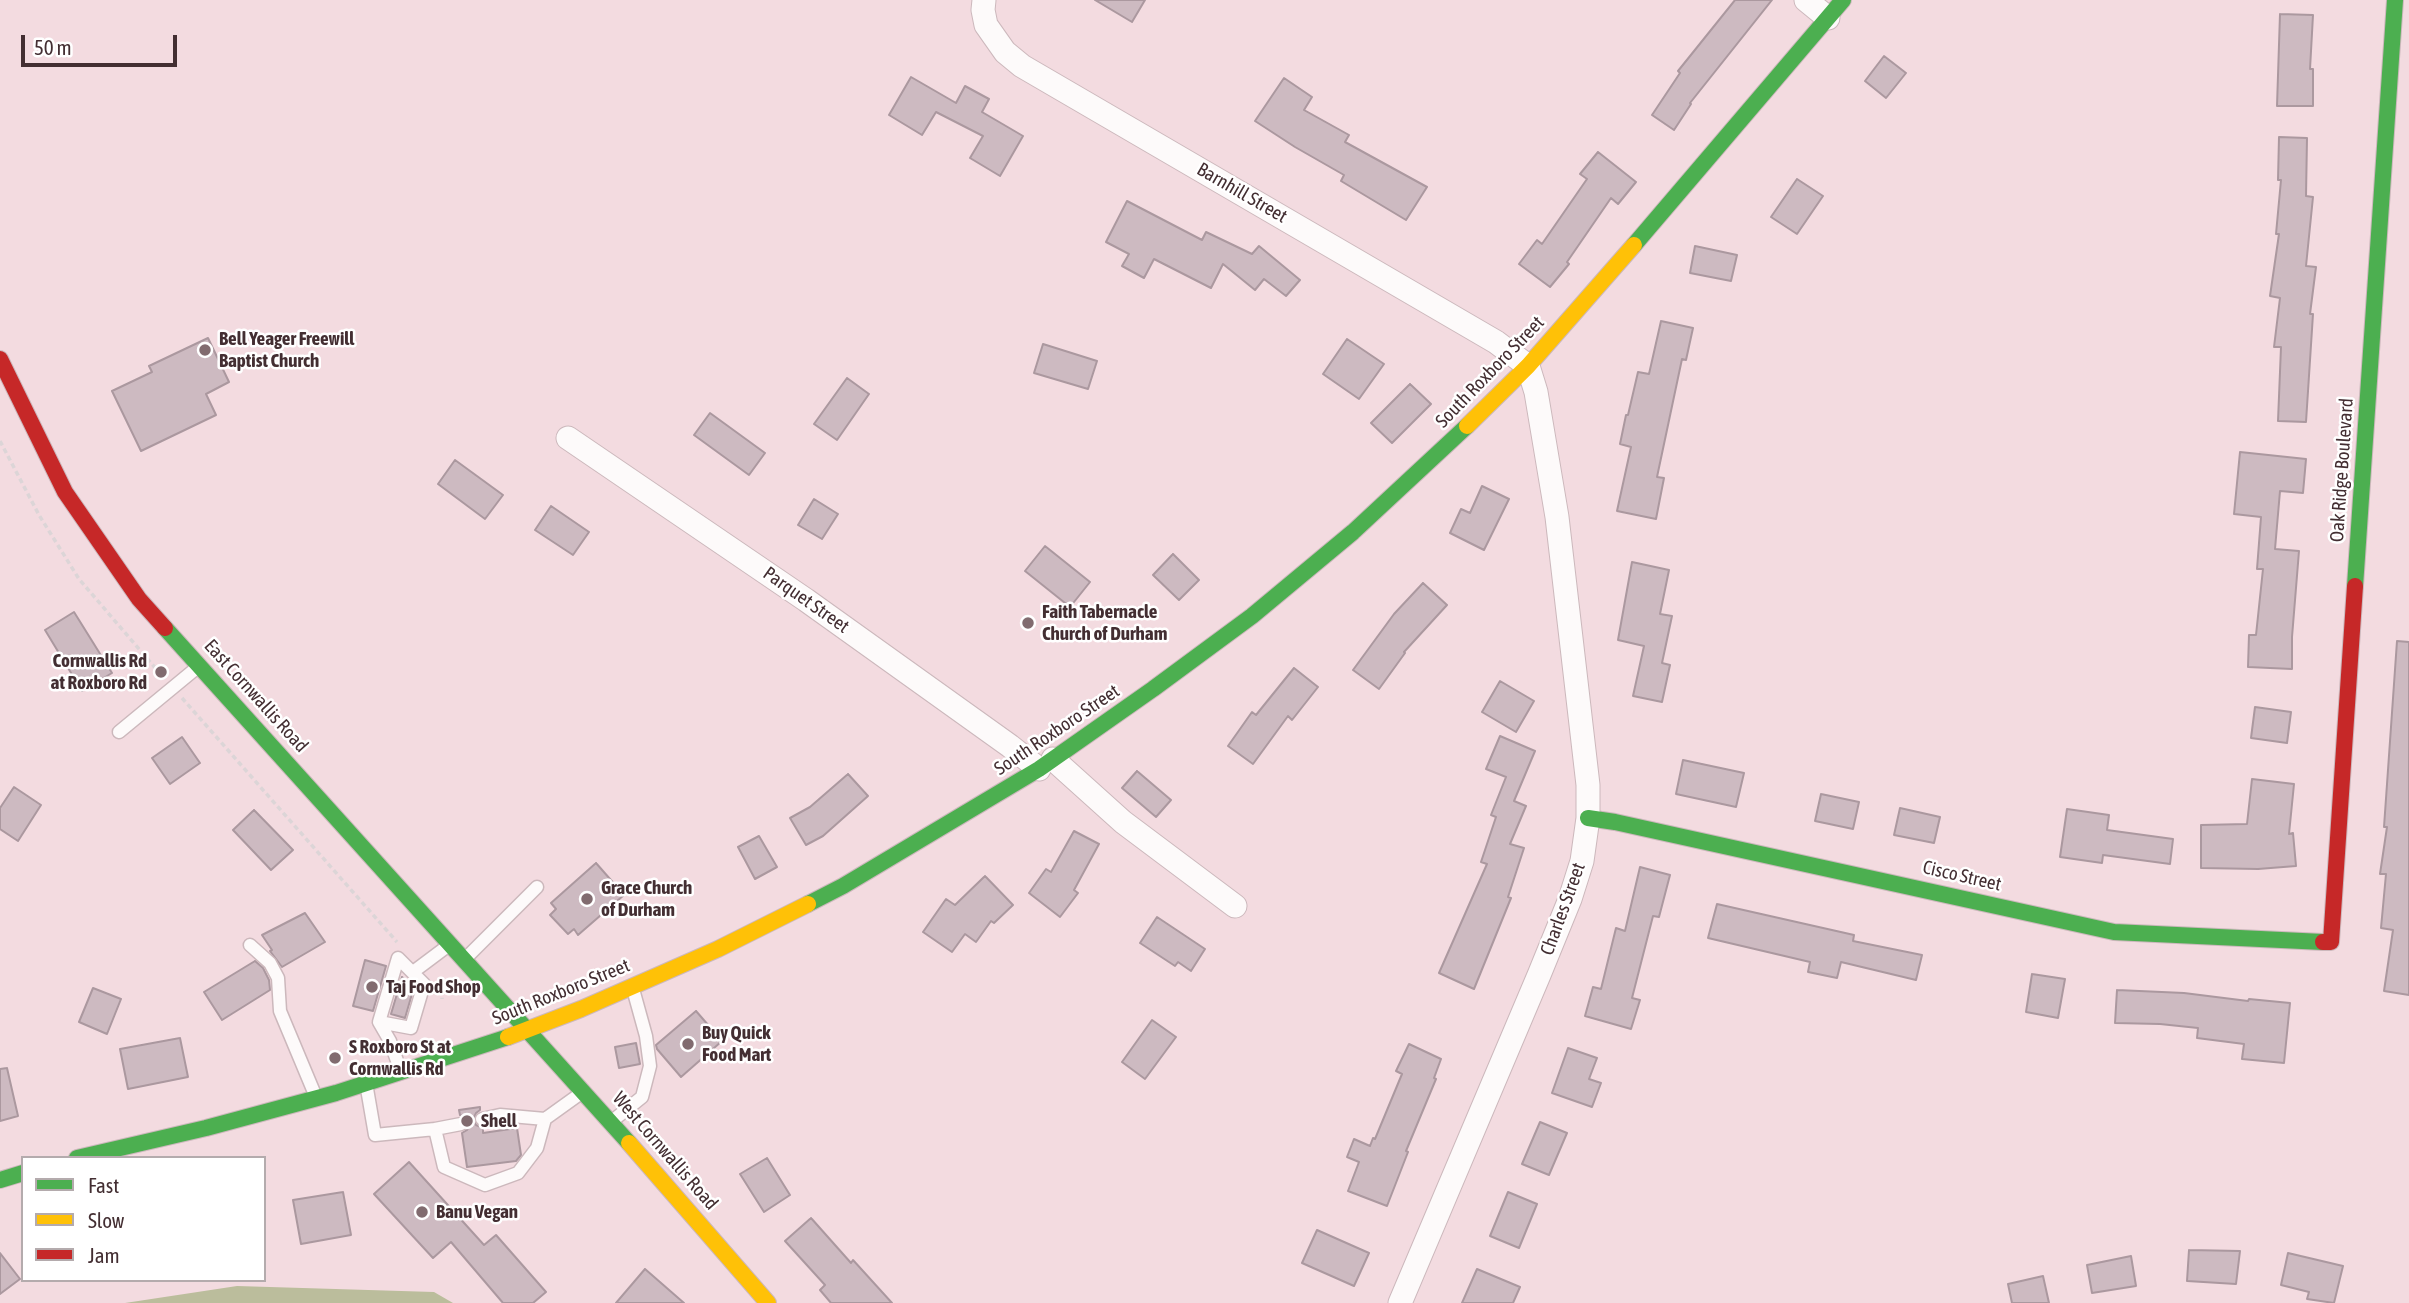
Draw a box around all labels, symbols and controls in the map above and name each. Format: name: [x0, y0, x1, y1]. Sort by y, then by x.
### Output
scale bar: [24, 21, 180, 65]
text: 50 m: [34, 35, 72, 59]
street label: Barnhill Street: [1193, 158, 1291, 228]
street label: South Roxboro Street: [1431, 312, 1549, 432]
place label: Bell Yeager Freewill Baptist Church: [219, 328, 354, 372]
marker: Bell Yeager Freewill Baptist Church: [197, 342, 213, 358]
street label: Oak Ridge Boulevard: [2326, 397, 2358, 543]
street label: Parquet Street: [759, 562, 853, 638]
place label: Faith Tabernacle Church of Durham: [1042, 601, 1167, 645]
marker: Faith Tabernacle Church of Durham: [1020, 615, 1036, 631]
street label: East Cornwallis Road: [199, 635, 313, 757]
place label: Cornwallis Rd at Roxboro Rd: [51, 650, 147, 694]
marker: Cornwallis Rd at Roxboro Rd: [153, 664, 169, 680]
street label: South Roxboro Street: [990, 680, 1124, 780]
street label: Cisco Street: [1921, 856, 2003, 896]
street label: Charles Street: [1536, 860, 1590, 958]
place label: Grace Church of Durham: [601, 877, 692, 921]
marker: Grace Church of Durham: [579, 891, 595, 907]
street label: South Roxboro Street: [489, 954, 633, 1030]
place label: Taj Food Shop: [386, 976, 481, 998]
marker: Taj Food Shop: [364, 979, 380, 995]
place label: Buy Quick Food Mart: [702, 1022, 771, 1066]
place label: S Roxboro St at Cornwallis Rd: [349, 1036, 451, 1080]
marker: Buy Quick Food Mart: [680, 1036, 696, 1052]
marker: S Roxboro St at Cornwallis Rd: [327, 1050, 343, 1066]
street label: West Cornwallis Road: [608, 1087, 722, 1215]
place label: Shell: [481, 1110, 517, 1132]
marker: Shell: [459, 1113, 475, 1129]
legend: [21, 1156, 266, 1282]
text: Fast: [88, 1173, 119, 1197]
place label: Banu Vegan: [436, 1201, 518, 1223]
marker: Banu Vegan: [414, 1204, 430, 1220]
text: Slow: [88, 1208, 124, 1232]
text: Jam: [88, 1243, 120, 1267]

